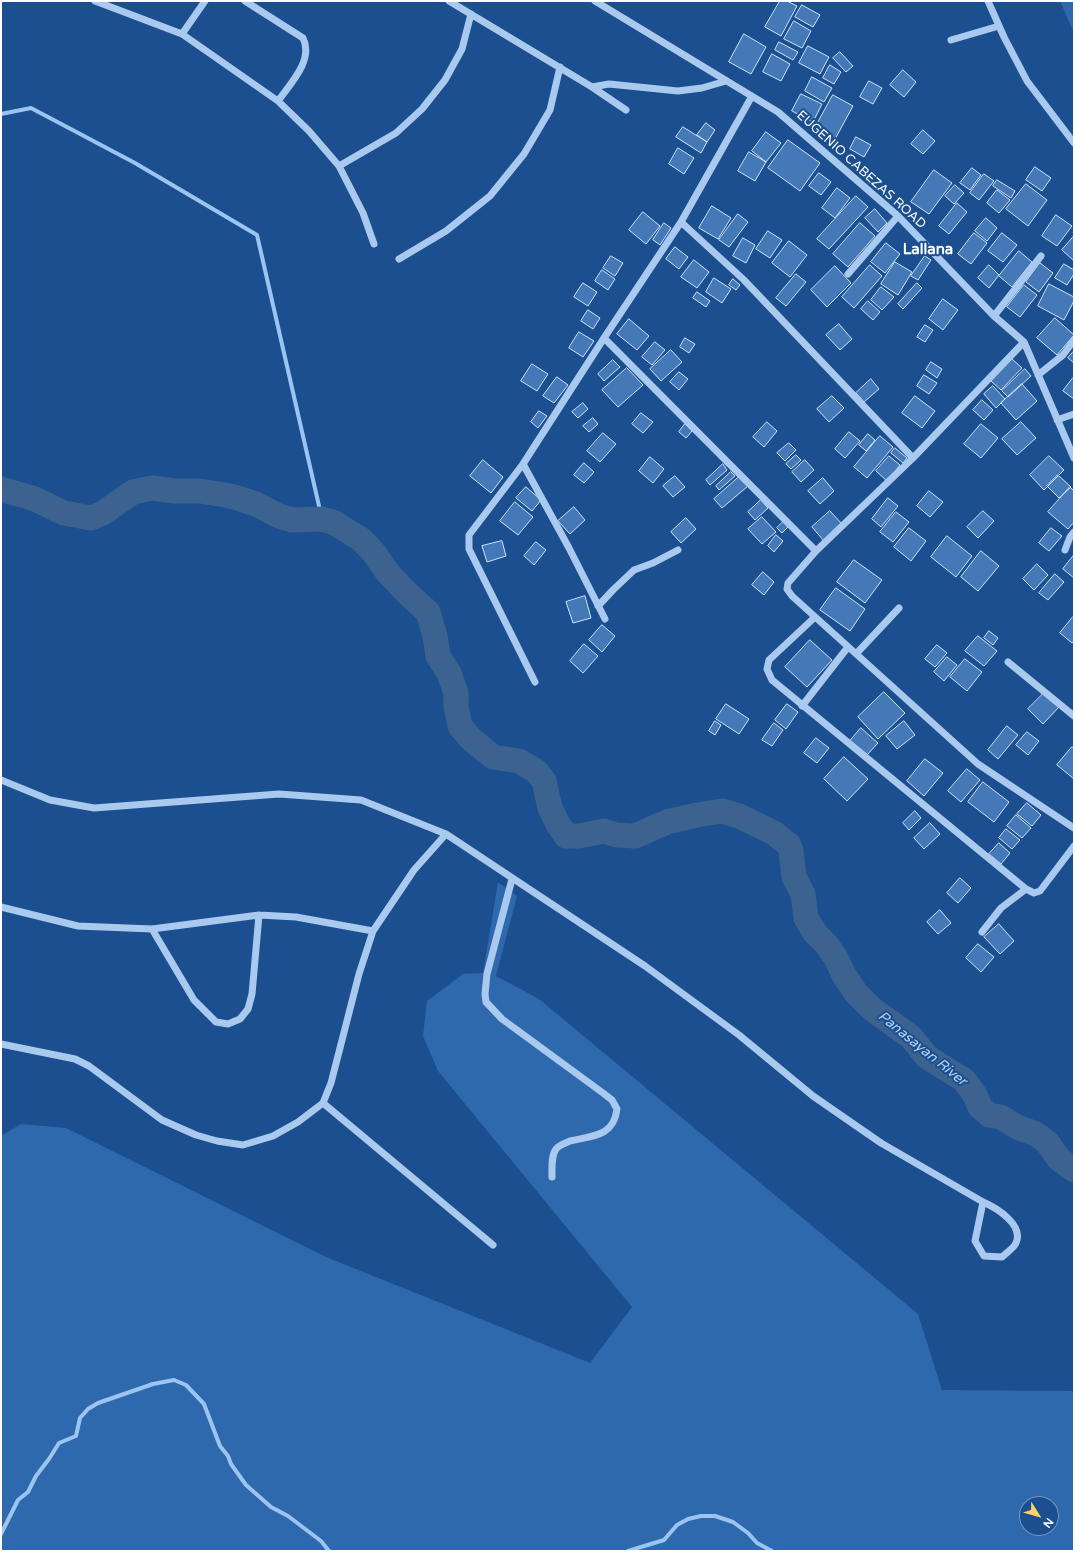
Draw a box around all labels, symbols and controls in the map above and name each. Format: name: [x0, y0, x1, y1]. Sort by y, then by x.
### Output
street label: EUGENIO CABEZAS ROAD: [793, 108, 929, 232]
district label: Lallana: [903, 241, 953, 259]
water label: Panasayan River: [874, 1008, 970, 1090]
north arrow: [1019, 1496, 1059, 1536]
text: N: [1040, 1515, 1056, 1530]

